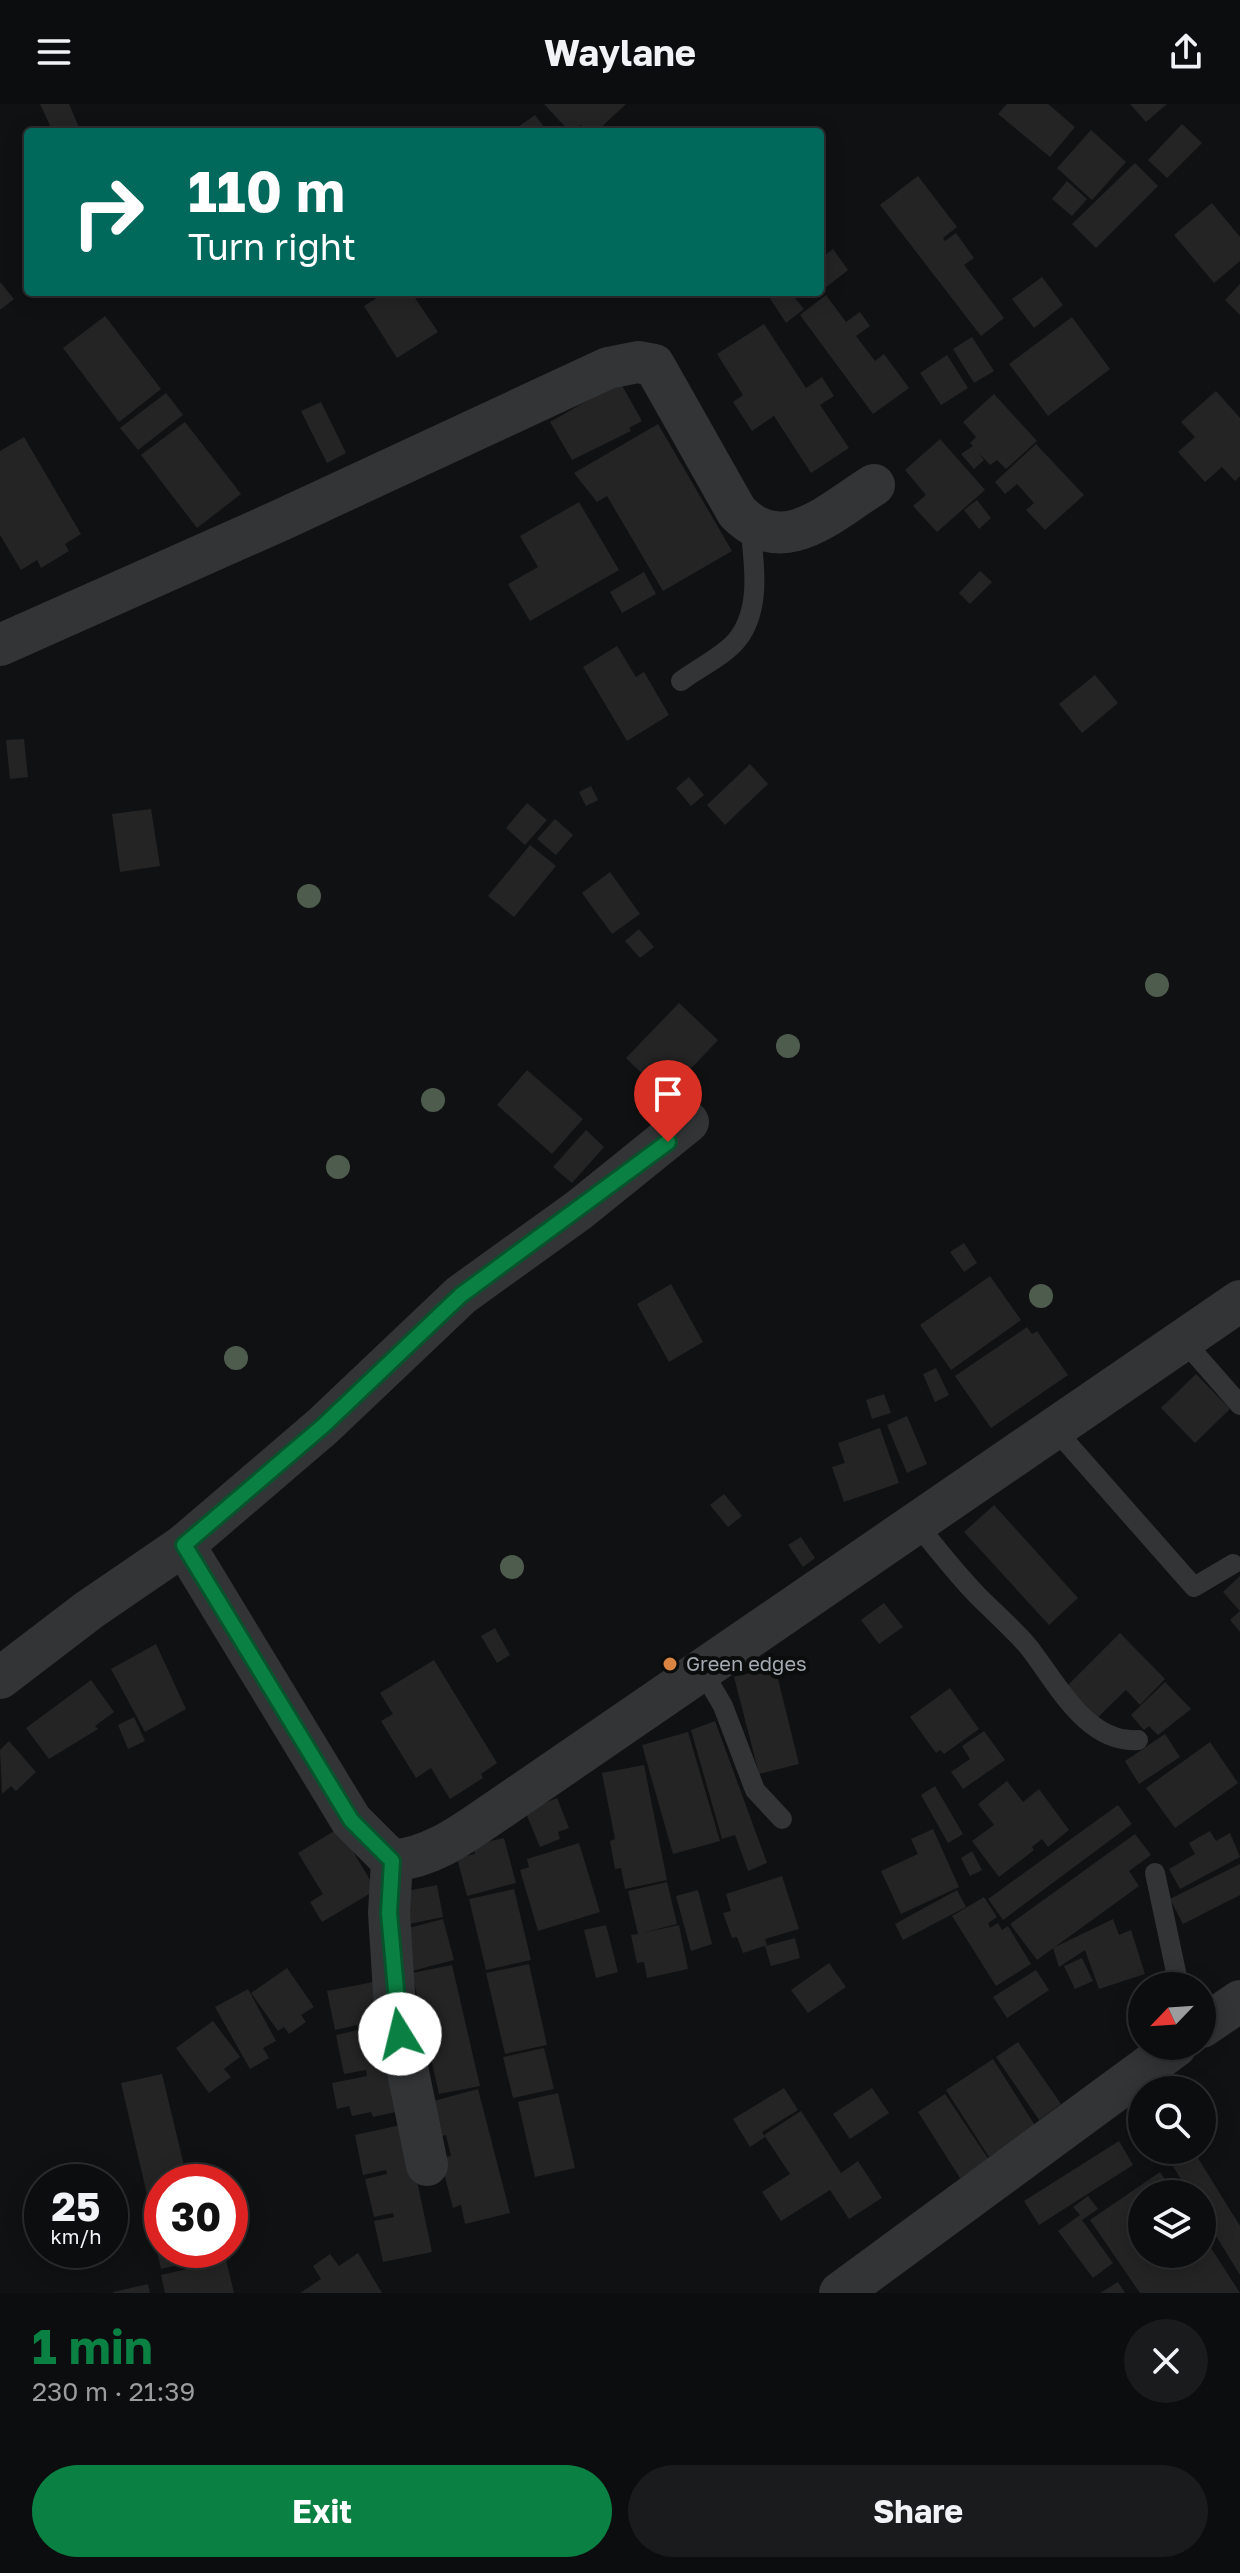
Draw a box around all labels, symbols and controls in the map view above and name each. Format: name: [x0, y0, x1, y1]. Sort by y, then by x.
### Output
icon: menu: [32, 30, 76, 74]
icon: share: [1164, 30, 1208, 74]
text: Waylane: [544, 31, 696, 74]
text: 110 m: [188, 157, 345, 224]
icon: right: [56, 160, 160, 264]
text: Turn right: [188, 225, 356, 268]
pin: [634, 1060, 702, 1142]
icon: arrive: [646, 1072, 690, 1116]
place label: Green edges: [686, 1651, 807, 1675]
marker: Green edges: [661, 1655, 679, 1673]
north arrow: [1128, 1972, 1216, 2060]
map controls: [1128, 1972, 1216, 2268]
position arrow: [358, 1992, 442, 2076]
button: search: [1128, 2076, 1216, 2164]
speed limit sign: 30: [144, 2164, 248, 2268]
button: layers: [1128, 2180, 1216, 2268]
text: 25: [52, 2182, 100, 2230]
text: km/h: [51, 2224, 101, 2248]
text: 1 min: [32, 2317, 153, 2375]
button: close: [1124, 2319, 1208, 2403]
text: 230 m · 21:39: [32, 2376, 195, 2407]
button: Exit: [32, 2465, 612, 2557]
button: Share: [628, 2465, 1208, 2557]

